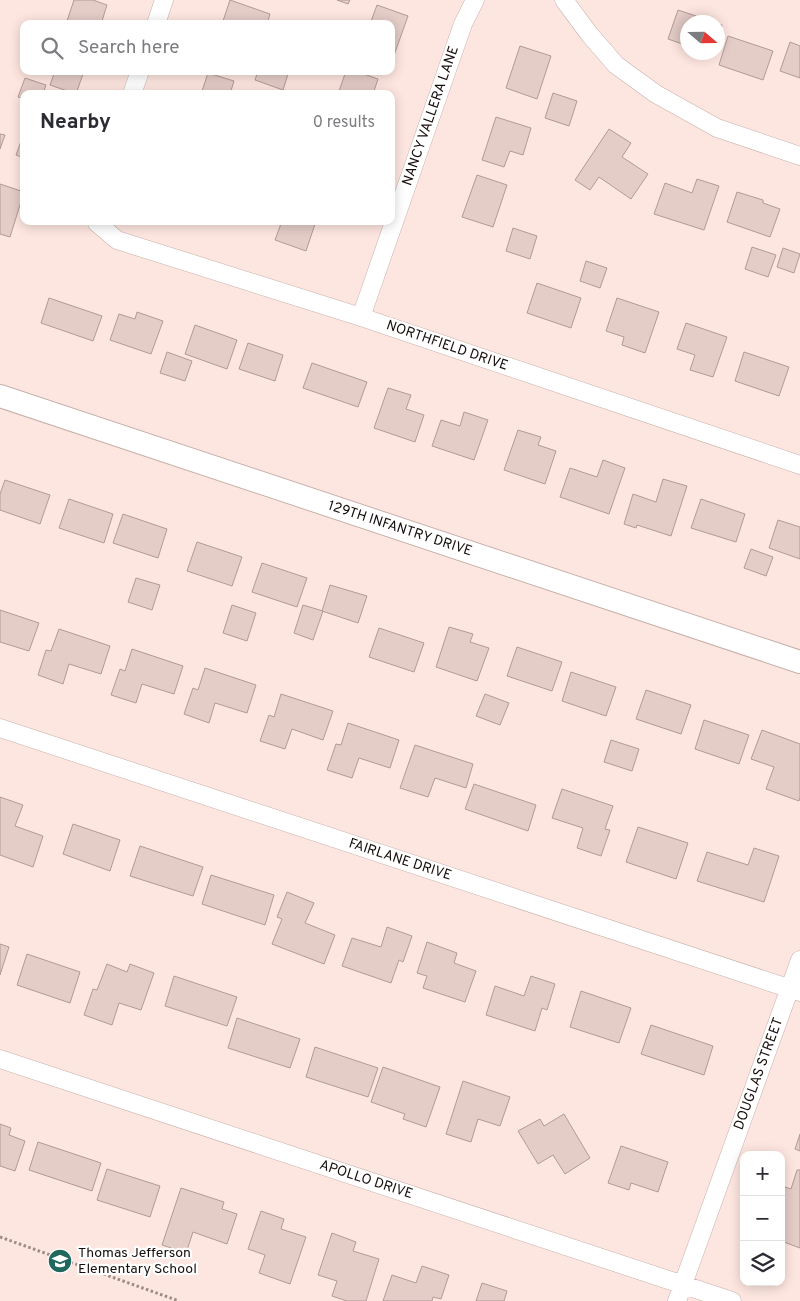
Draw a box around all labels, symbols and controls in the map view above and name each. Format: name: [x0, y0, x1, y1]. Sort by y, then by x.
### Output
north arrow: [680, 15, 725, 60]
search box: [20, 20, 395, 75]
icon: search: [38, 34, 66, 62]
text: Search here: [78, 36, 180, 60]
street label: NANCY VALLERA LANE: [399, 44, 463, 188]
text: Nearby: [40, 109, 111, 136]
text: 0 results: [313, 113, 375, 133]
street label: NORTHFIELD DRIVE: [384, 317, 510, 375]
street label: 129TH INFANTRY DRIVE: [326, 498, 474, 560]
street label: FAIRLANE DRIVE: [346, 835, 454, 885]
street label: DOUGLAS STREET: [731, 1015, 787, 1133]
map controls: [740, 1151, 785, 1286]
button: +: [740, 1151, 785, 1196]
street label: APOLLO DRIVE: [317, 1157, 415, 1203]
button: −: [740, 1196, 785, 1241]
button: layers: [740, 1241, 785, 1286]
place label: Thomas Jefferson Elementary School: [78, 1245, 197, 1278]
school or university icon: Thomas Jefferson Elementary School: [47, 1248, 73, 1274]

